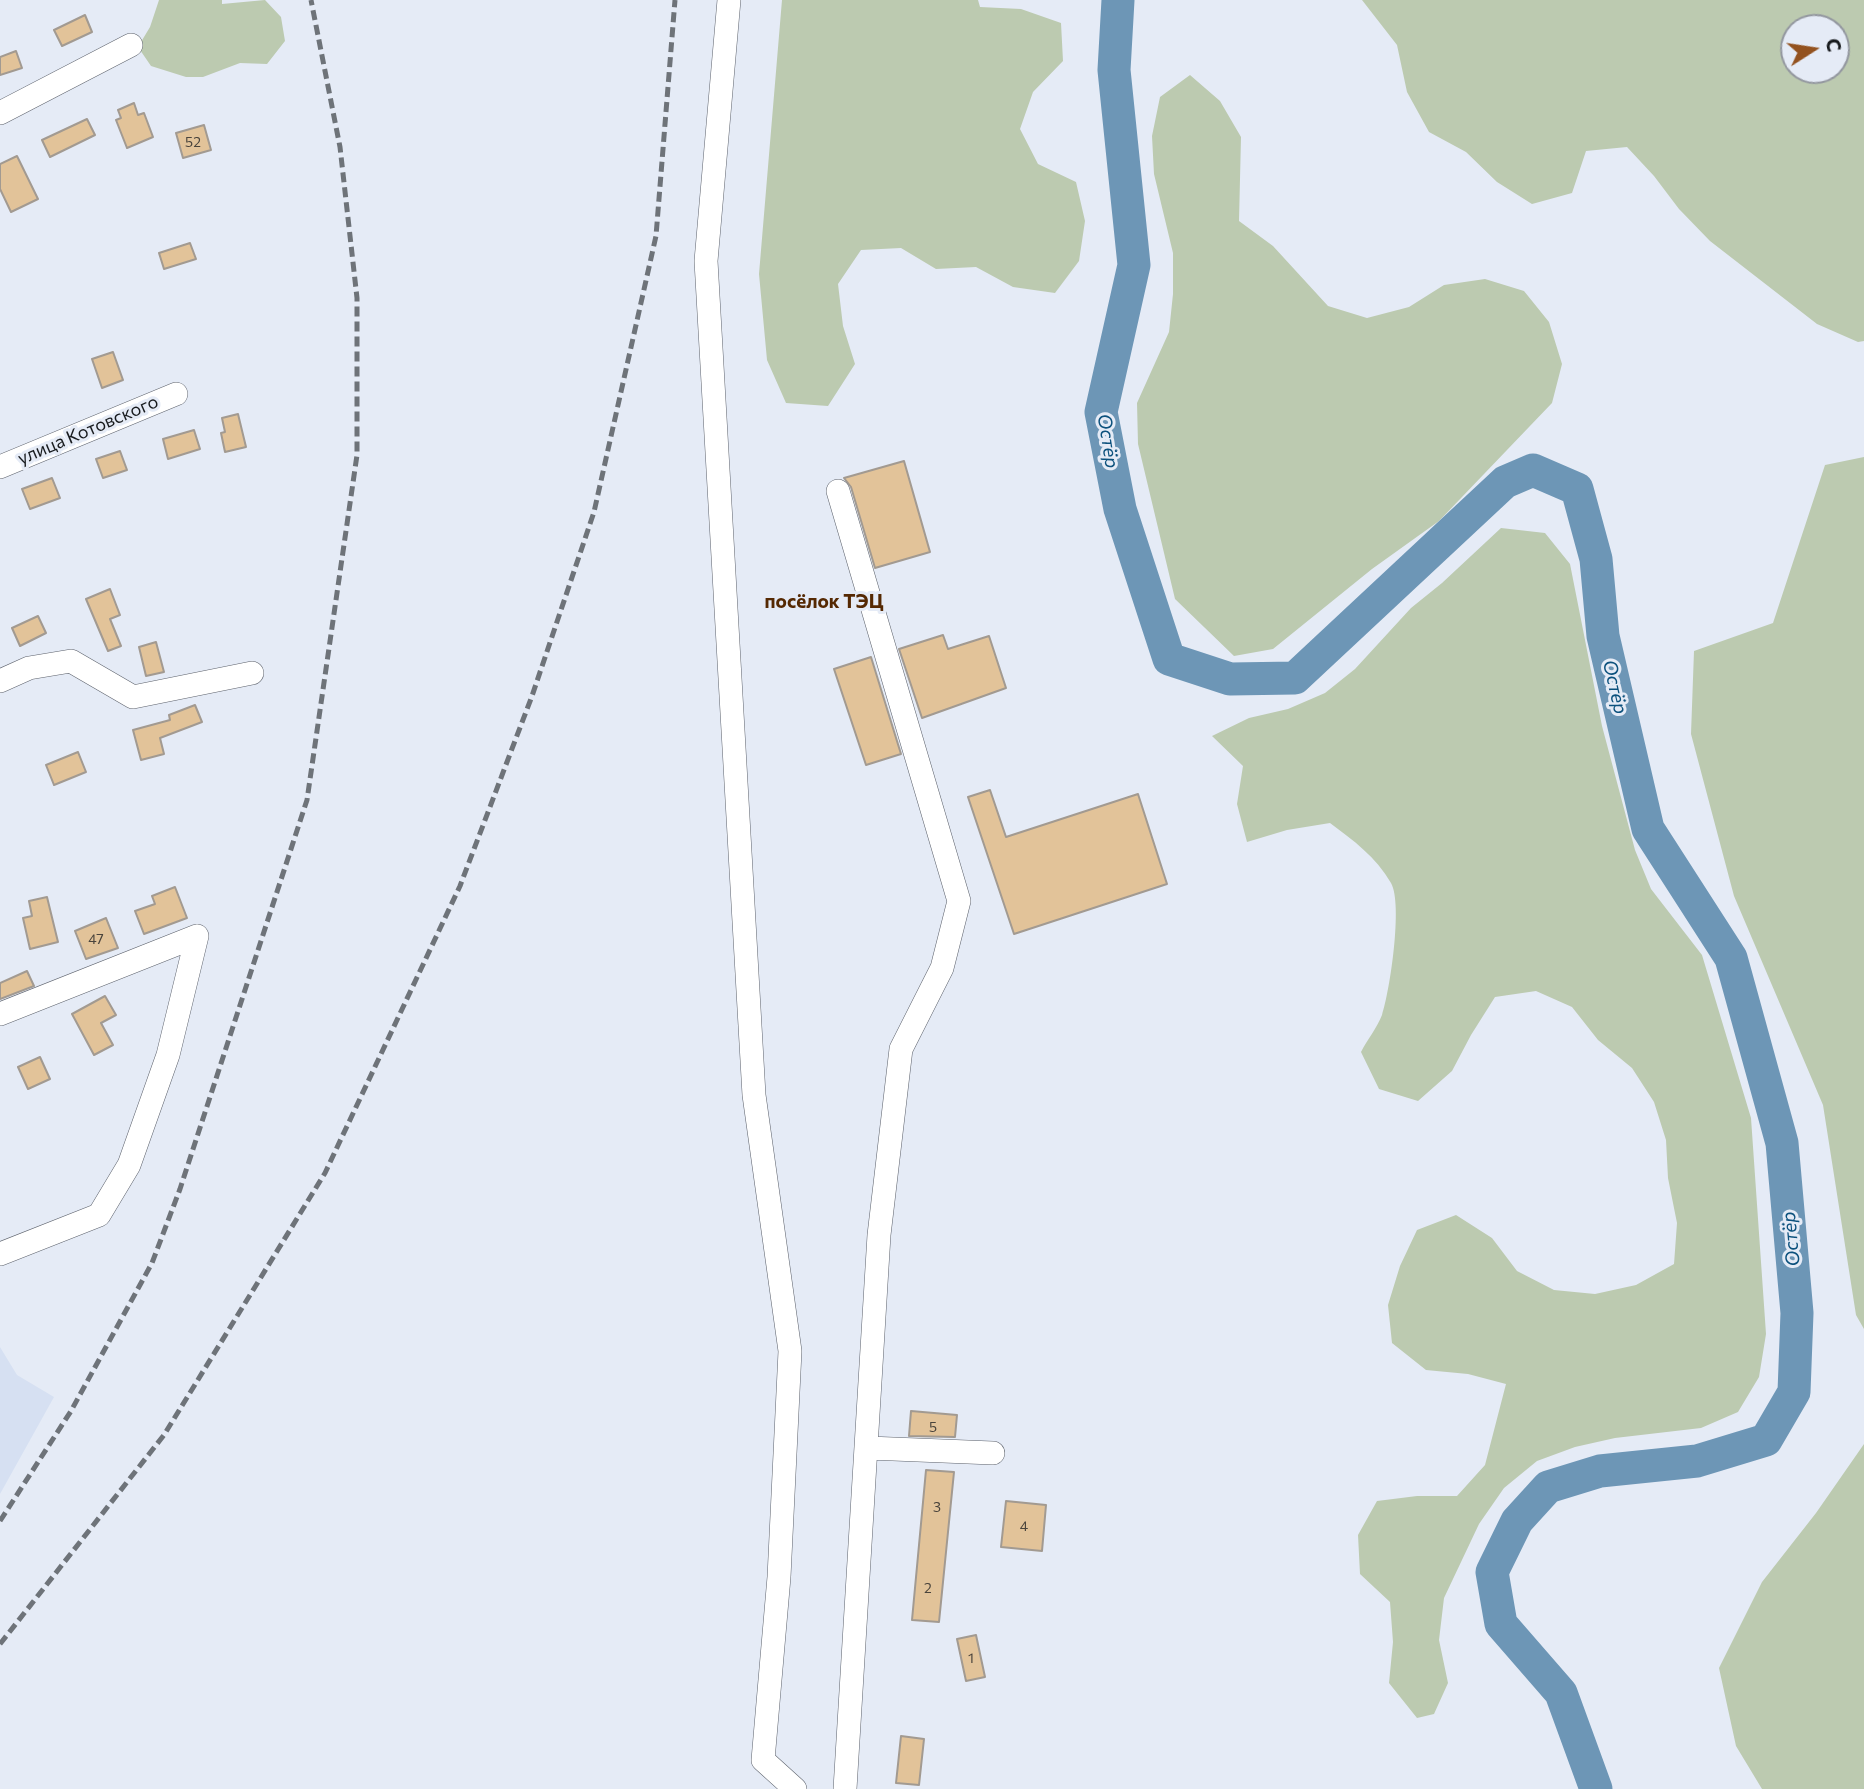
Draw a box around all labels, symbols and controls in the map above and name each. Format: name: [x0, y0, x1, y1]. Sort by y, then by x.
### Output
north arrow: [1780, 14, 1850, 84]
text: С: [1821, 36, 1847, 54]
house number: 52: [185, 134, 201, 150]
street label: улица Котовского: [14, 391, 162, 469]
water label: Остёр: [1092, 412, 1124, 470]
district label: посёлок ТЭЦ: [765, 591, 883, 613]
water label: Остёр: [1598, 658, 1632, 716]
house number: 47: [88, 931, 104, 947]
water label: Остёр: [1777, 1211, 1805, 1267]
house number: 5: [929, 1419, 937, 1435]
house number: 3: [933, 1499, 941, 1515]
house number: 4: [1020, 1518, 1028, 1534]
house number: 2: [924, 1580, 932, 1596]
house number: 1: [968, 1650, 974, 1666]

